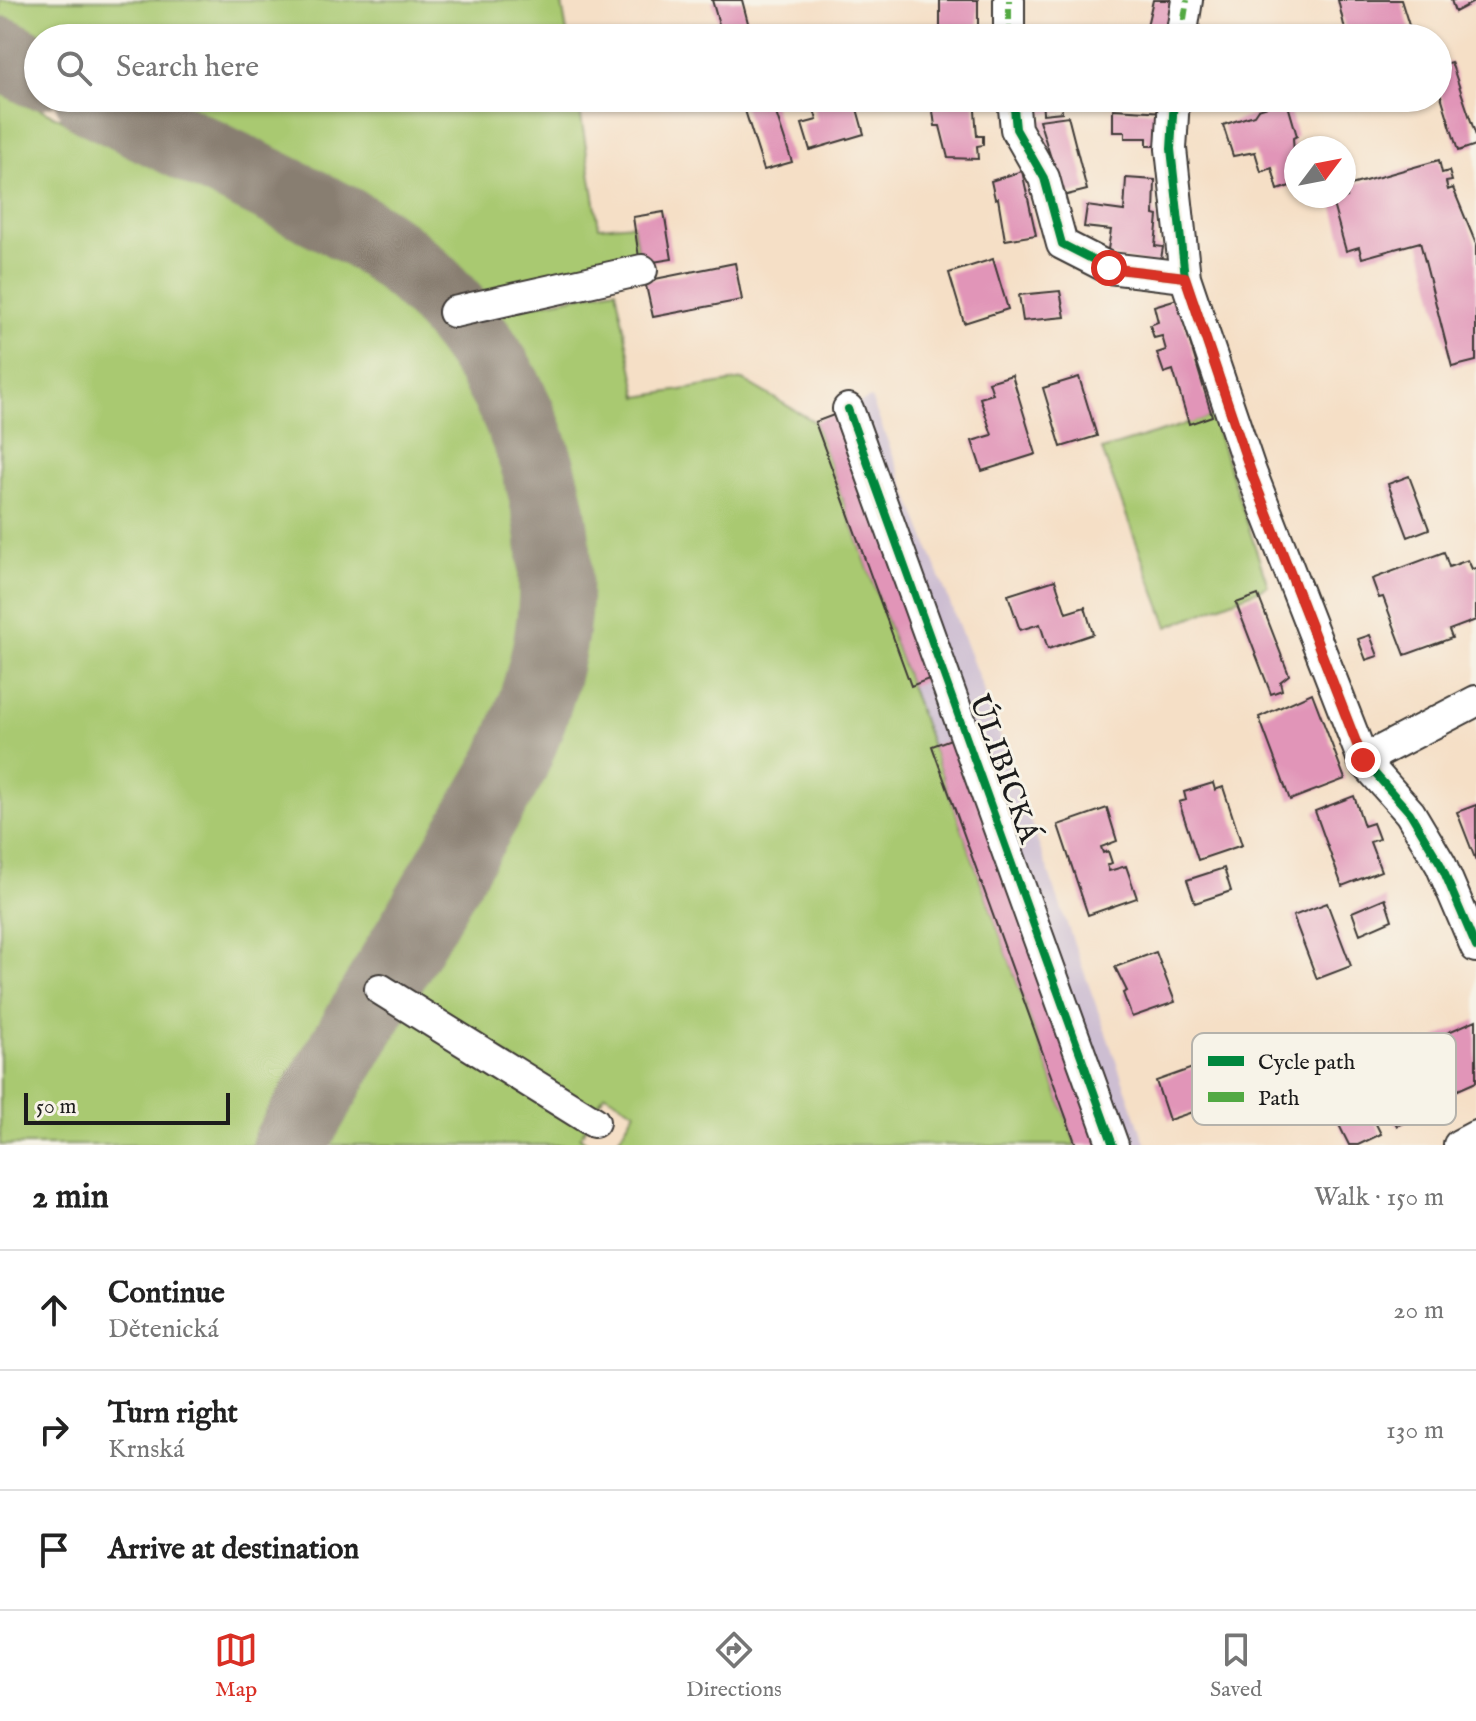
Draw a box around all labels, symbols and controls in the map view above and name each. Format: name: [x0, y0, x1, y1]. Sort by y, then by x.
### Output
search box: [24, 24, 1452, 112]
icon: search: [52, 46, 96, 90]
text: Search here: [116, 49, 259, 87]
north arrow: [1284, 136, 1356, 208]
route start: [1091, 250, 1127, 286]
street label: ÚLIBICKÁ: [959, 689, 1049, 849]
route end: [1345, 742, 1381, 778]
legend: [1192, 1033, 1456, 1125]
text: Cycle path: [1258, 1049, 1355, 1077]
text: Path: [1258, 1085, 1300, 1113]
scale bar: [24, 1089, 230, 1125]
text: 50 m: [36, 1093, 77, 1121]
text: 2 min: [32, 1176, 109, 1219]
text: Walk · 150 m: [1314, 1181, 1444, 1214]
text: Continue: [108, 1275, 225, 1313]
icon: ahead: [32, 1288, 76, 1332]
text: 20 m: [1393, 1294, 1444, 1327]
text: Dětenická: [108, 1313, 219, 1346]
text: Turn right: [108, 1395, 238, 1433]
icon: right: [32, 1408, 76, 1452]
text: 130 m: [1386, 1414, 1444, 1447]
text: Krnská: [108, 1433, 185, 1466]
icon: arrive: [32, 1528, 76, 1572]
text: Arrive at destination: [108, 1531, 359, 1569]
tab: Map: [214, 1628, 258, 1704]
tab: Directions: [686, 1628, 782, 1704]
tab: Saved: [1210, 1628, 1262, 1704]

